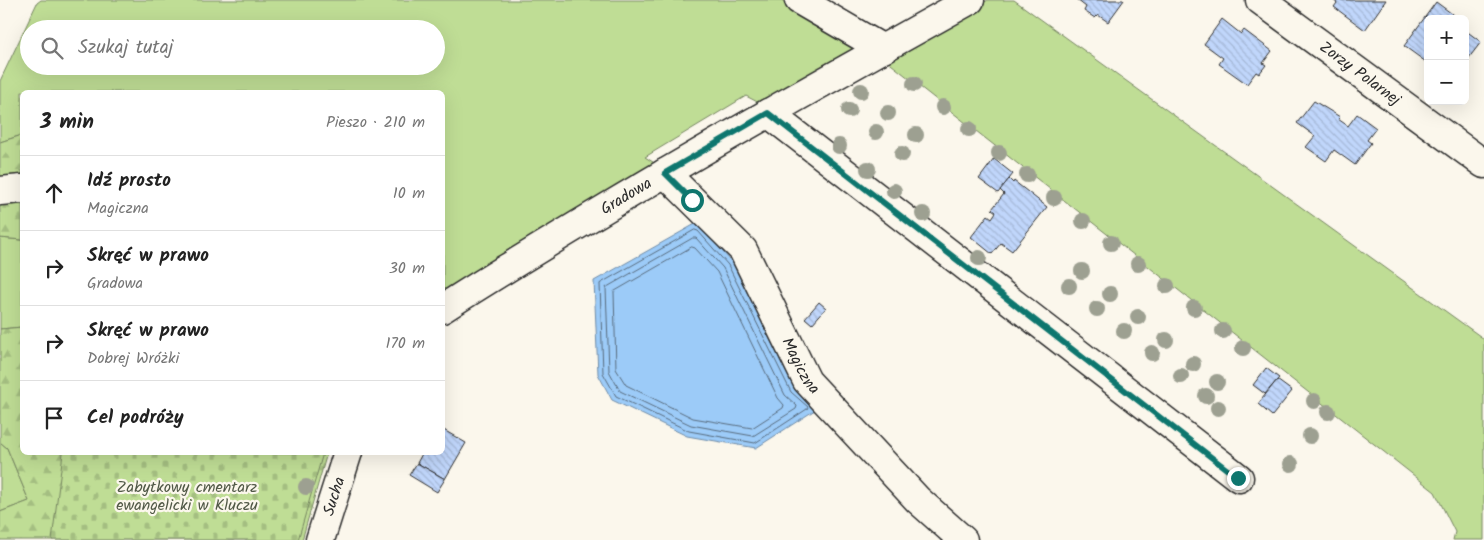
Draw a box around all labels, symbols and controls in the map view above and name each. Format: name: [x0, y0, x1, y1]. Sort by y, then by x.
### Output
map controls: [1424, 15, 1469, 105]
button: +: [1424, 15, 1469, 60]
search box: [20, 20, 445, 75]
text: Szukaj tutaj: [78, 33, 173, 63]
icon: search: [38, 34, 66, 62]
street label: Zorzy Polarnej: [1314, 35, 1407, 112]
button: −: [1424, 60, 1469, 105]
text: 3 min: [40, 106, 94, 139]
text: Pieszo · 210 m: [326, 110, 425, 135]
text: Idź prosto: [87, 166, 171, 196]
street label: Gradowa: [596, 171, 657, 221]
icon: ahead: [40, 179, 68, 207]
text: 10 m: [393, 181, 425, 206]
route start: [681, 189, 704, 212]
text: Magiczna: [87, 196, 149, 221]
text: Skręć w prawo: [87, 241, 209, 271]
icon: right: [40, 254, 68, 282]
text: 30 m: [389, 256, 425, 281]
text: Gradowa: [87, 271, 143, 296]
text: Skręć w prawo: [87, 316, 209, 346]
icon: right: [40, 329, 68, 357]
text: 170 m: [385, 331, 425, 356]
street label: Magiczna: [775, 333, 826, 400]
text: Dobrej Wróżki: [87, 346, 179, 371]
text: Cel podróży: [87, 403, 184, 433]
icon: arrive: [40, 404, 68, 432]
route end: [1227, 467, 1250, 490]
street label: Sucha: [316, 474, 352, 519]
park label: Zabytkowy cmentarz ewangelicki w Kluczu: [116, 475, 258, 518]

